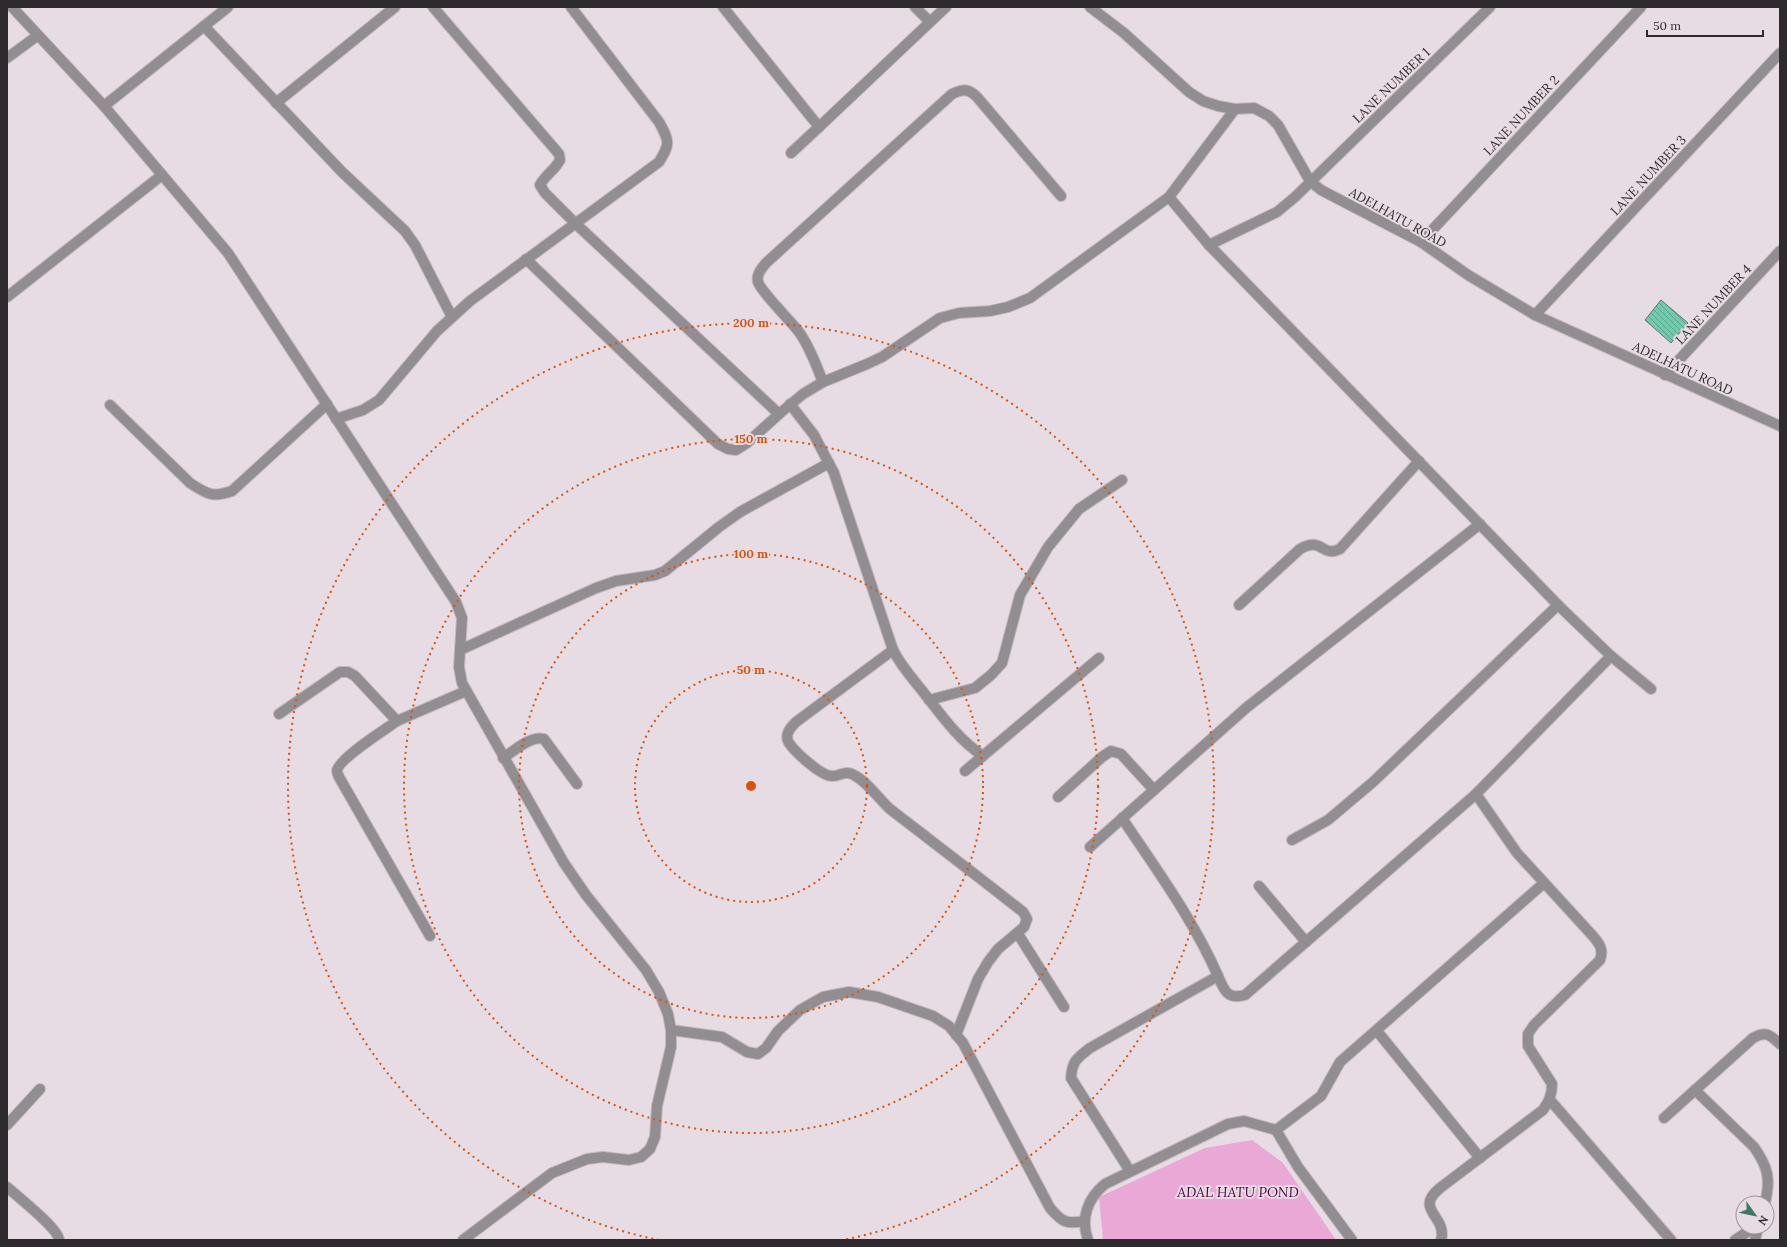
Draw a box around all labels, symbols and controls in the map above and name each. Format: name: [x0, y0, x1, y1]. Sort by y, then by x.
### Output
scale bar: [1647, 12, 1763, 38]
text: 50 m: [1653, 18, 1681, 33]
street label: LANE NUMBER 1: [1349, 44, 1434, 127]
street label: LANE NUMBER 2: [1480, 72, 1563, 159]
street label: LANE NUMBER 3: [1607, 132, 1690, 219]
street label: ADELHATU ROAD: [1345, 183, 1450, 251]
street label: LANE NUMBER 4: [1672, 261, 1755, 348]
text: 200 m: [733, 315, 769, 330]
street label: ADELHATU ROAD: [1629, 337, 1736, 399]
text: 150 m: [734, 431, 768, 446]
text: 100 m: [734, 546, 768, 561]
text: 50 m: [737, 662, 765, 677]
centre of rings: [744, 779, 758, 793]
water label: ADAL HATU POND: [1176, 1183, 1299, 1201]
north arrow: [1735, 1195, 1775, 1235]
text: N: [1755, 1213, 1772, 1228]

